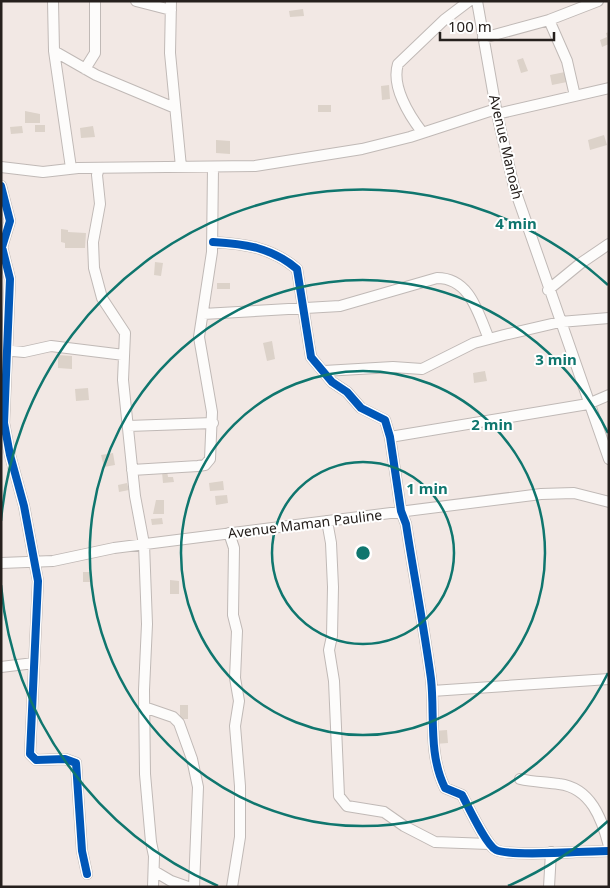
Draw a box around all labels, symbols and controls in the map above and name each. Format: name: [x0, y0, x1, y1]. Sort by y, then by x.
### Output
scale bar: [440, 10, 554, 42]
text: 100 m: [448, 16, 492, 36]
street label: Avenue Manoah: [485, 93, 528, 201]
text: 4 min: [495, 213, 537, 233]
text: 3 min: [535, 349, 577, 369]
text: 2 min: [471, 414, 513, 434]
text: 1 min: [406, 478, 448, 498]
street label: Avenue Maman Pauline: [227, 505, 383, 542]
centre of rings: [354, 544, 372, 562]

